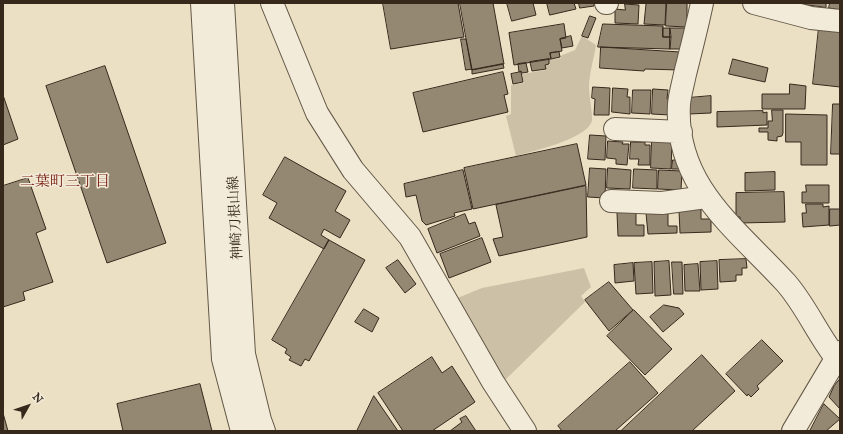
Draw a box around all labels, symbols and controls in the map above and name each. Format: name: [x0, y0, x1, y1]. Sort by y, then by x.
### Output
district label: 二葉町三丁目: [20, 173, 110, 191]
street label: 神崎刀根山線: [225, 176, 247, 260]
north arrow: [8, 386, 48, 426]
text: N: [30, 390, 46, 406]

